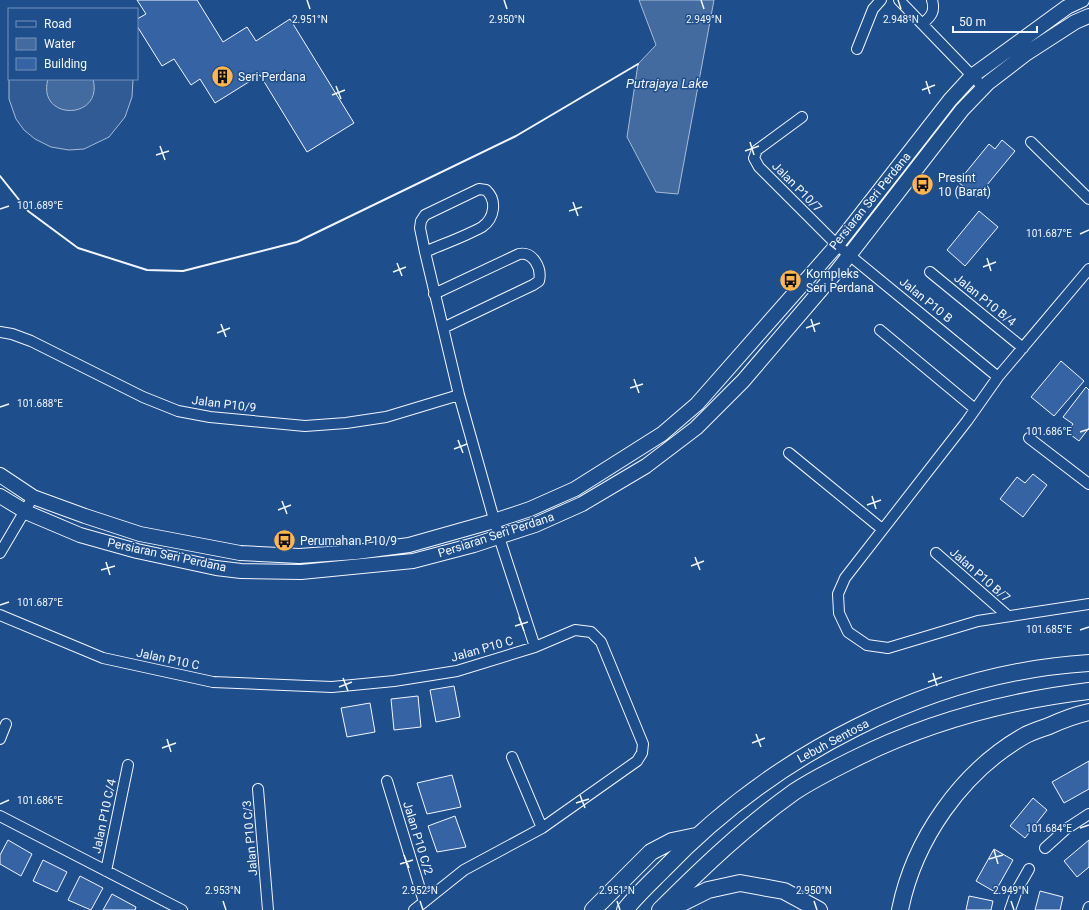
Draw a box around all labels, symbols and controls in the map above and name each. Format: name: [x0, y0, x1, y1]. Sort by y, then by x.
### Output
legend: [8, 8, 138, 80]
scale bar: [953, 8, 1037, 34]
text: 2.951°N: [292, 14, 328, 25]
text: 2.950°N: [489, 14, 525, 25]
text: 2.949°N: [686, 14, 722, 25]
text: 2.948°N: [883, 14, 919, 25]
text: 50 m: [959, 15, 986, 29]
text: Road: [44, 17, 72, 31]
text: Water: [44, 37, 75, 51]
text: Building: [44, 57, 87, 71]
building icon: Seri Perdana: [209, 64, 235, 90]
place label: Seri Perdana: [238, 70, 306, 84]
water label: Putrajaya Lake: [626, 76, 708, 91]
street label: Persiaran Seri Perdana: [826, 149, 914, 253]
street label: Jalan P10/7: [769, 159, 825, 215]
place label: Presint 10 (Barat): [938, 171, 991, 199]
bus stop icon: Presint 10 (Barat): [909, 172, 935, 198]
text: 101.689°E: [17, 200, 63, 211]
text: 101.687°E: [1026, 228, 1072, 239]
place label: Kompleks Seri Perdana: [806, 267, 874, 295]
bus stop icon: Kompleks Seri Perdana: [778, 268, 804, 294]
street label: Jalan P10 B/4: [951, 271, 1019, 329]
street label: Jalan P10 B: [897, 275, 955, 325]
street label: Jalan P10/9: [191, 393, 257, 415]
text: 101.688°E: [17, 398, 63, 409]
text: 101.686°E: [1026, 426, 1072, 437]
street label: Persiaran Seri Perdana: [436, 510, 556, 560]
bus stop icon: Perumahan P10/9: [272, 528, 298, 554]
place label: Perumahan P10/9: [300, 534, 397, 548]
street label: Persiaran Seri Perdana: [106, 536, 228, 574]
street label: Jalan P10 B/7: [947, 545, 1013, 605]
text: 101.687°E: [17, 597, 63, 608]
text: 101.685°E: [1026, 624, 1072, 635]
street label: Jalan P10 C: [449, 633, 515, 665]
street label: Jalan P10 C: [135, 645, 201, 673]
street label: Lebuh Sentosa: [795, 716, 871, 766]
street label: Jalan P10 C/4: [89, 777, 119, 855]
text: 101.686°E: [17, 795, 63, 806]
street label: Jalan P10 C/3: [240, 800, 260, 876]
street label: Jalan P10 C/2: [400, 800, 436, 877]
text: 101.684°E: [1026, 823, 1072, 834]
text: 2.953°N: [205, 885, 241, 896]
text: 2.952°N: [402, 885, 438, 896]
text: 2.951°N: [599, 885, 635, 896]
text: 2.950°N: [796, 885, 832, 896]
text: 2.949°N: [993, 885, 1029, 896]

